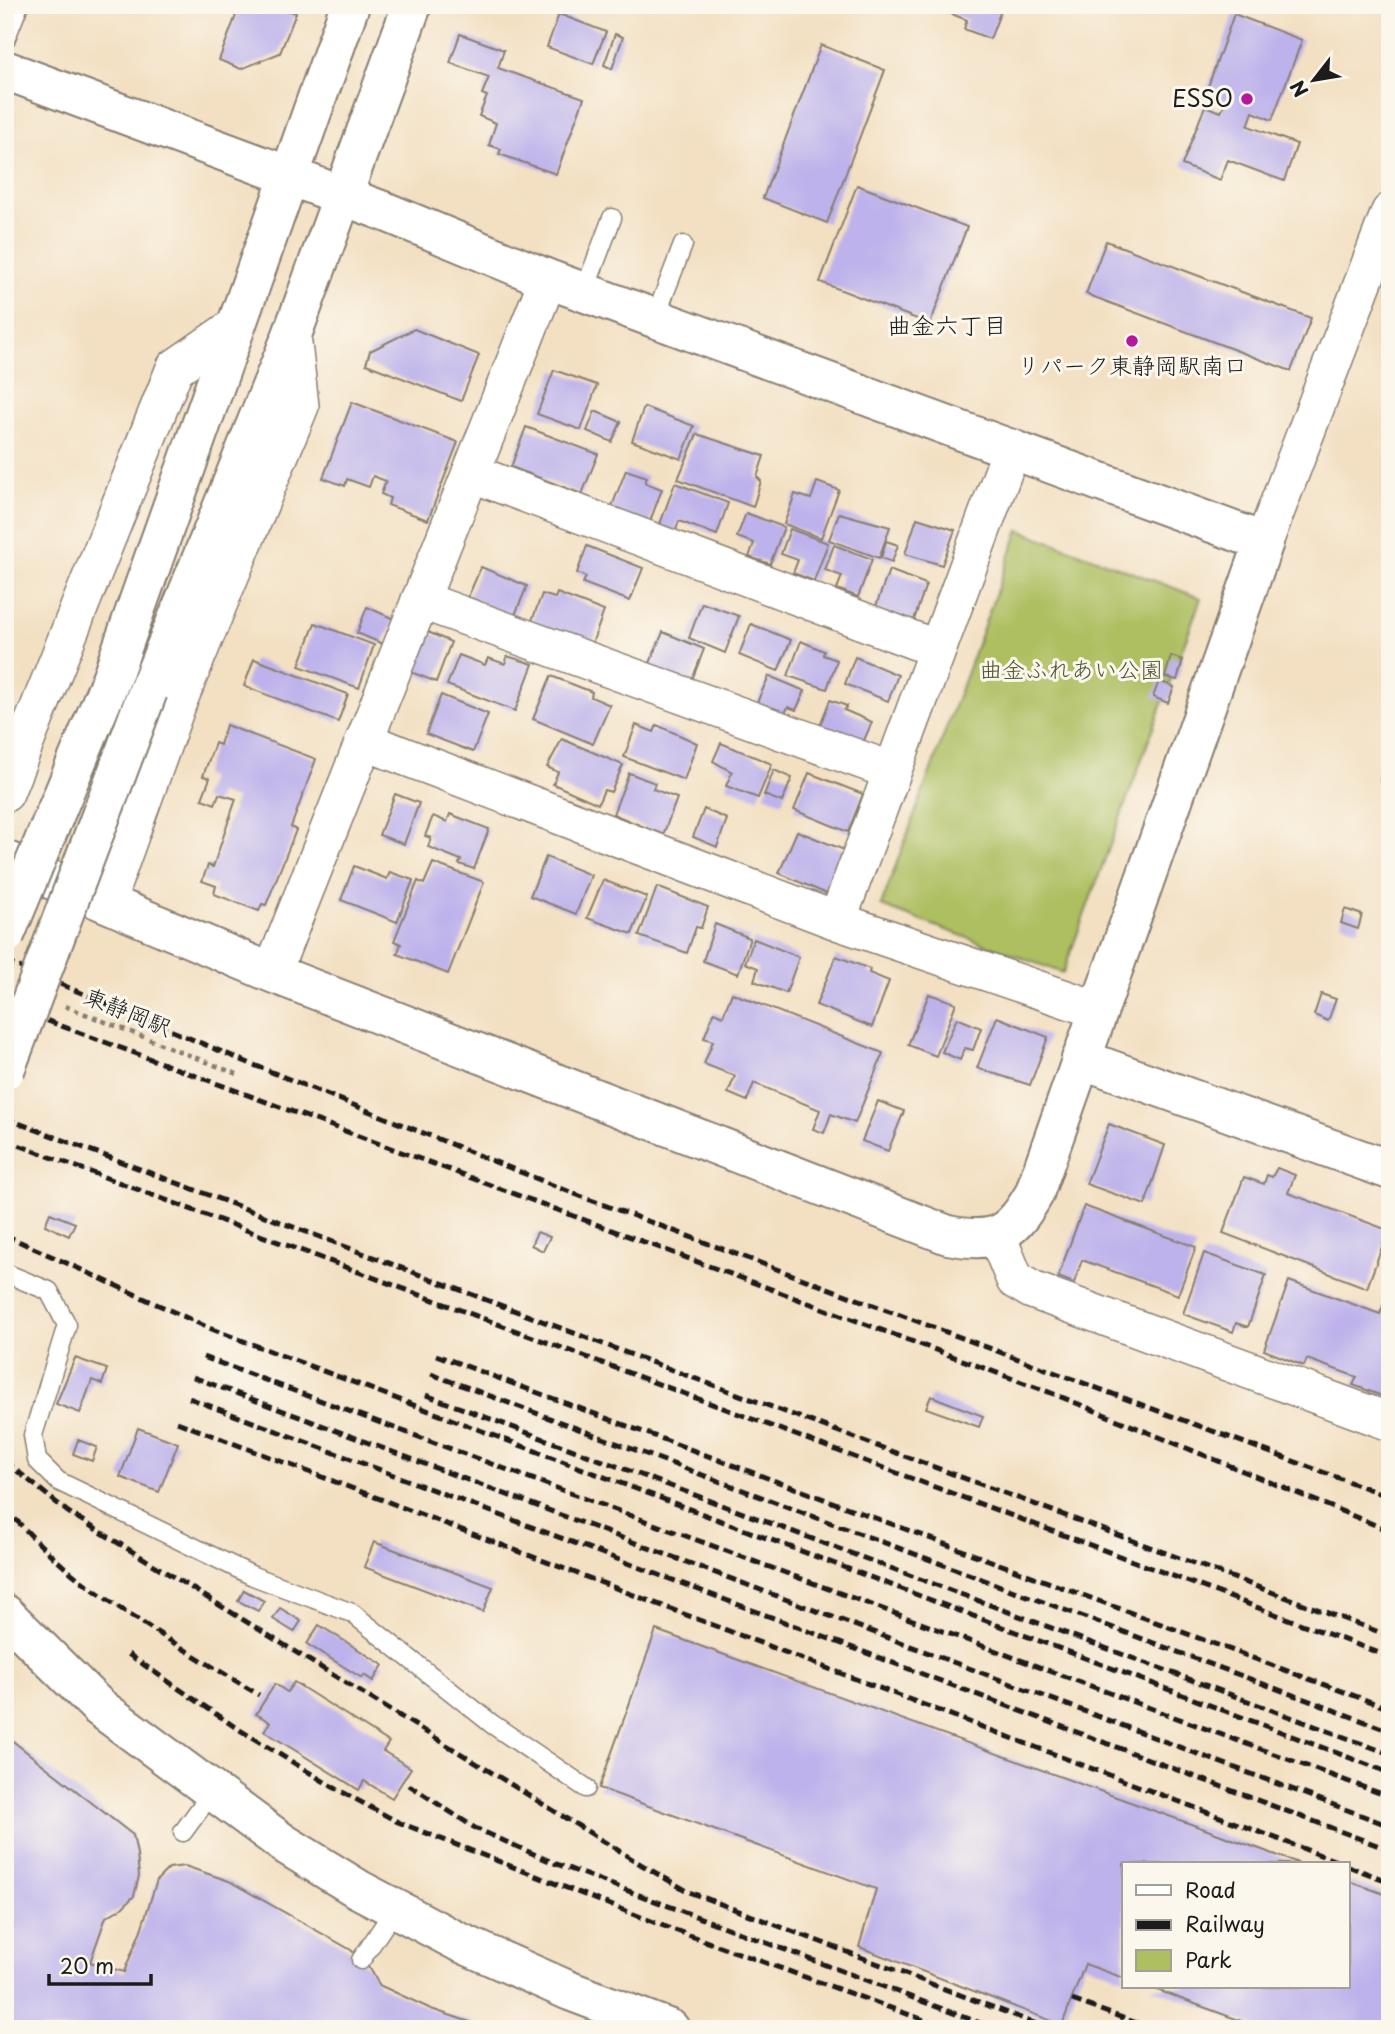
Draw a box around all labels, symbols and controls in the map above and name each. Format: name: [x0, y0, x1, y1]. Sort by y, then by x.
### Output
north arrow: [1280, 46, 1350, 116]
text: N: [1283, 76, 1314, 103]
place label: ESSO: [1172, 80, 1233, 115]
marker: ESSO: [1239, 91, 1255, 107]
district label: 曲金六丁目: [887, 306, 1007, 342]
marker: リパーク東静岡駅南口: [1124, 333, 1140, 349]
place label: リパーク東静岡駅南口: [1017, 347, 1247, 382]
park label: 曲金ふれあい公園: [979, 651, 1163, 686]
street label: 東静岡駅: [79, 977, 178, 1044]
legend: [1122, 1862, 1350, 1988]
text: Road: [1185, 1873, 1236, 1905]
text: Railway: [1185, 1907, 1265, 1939]
scale bar: [49, 1943, 150, 1987]
text: Park: [1185, 1943, 1232, 1975]
text: 20 m: [60, 1949, 114, 1981]

